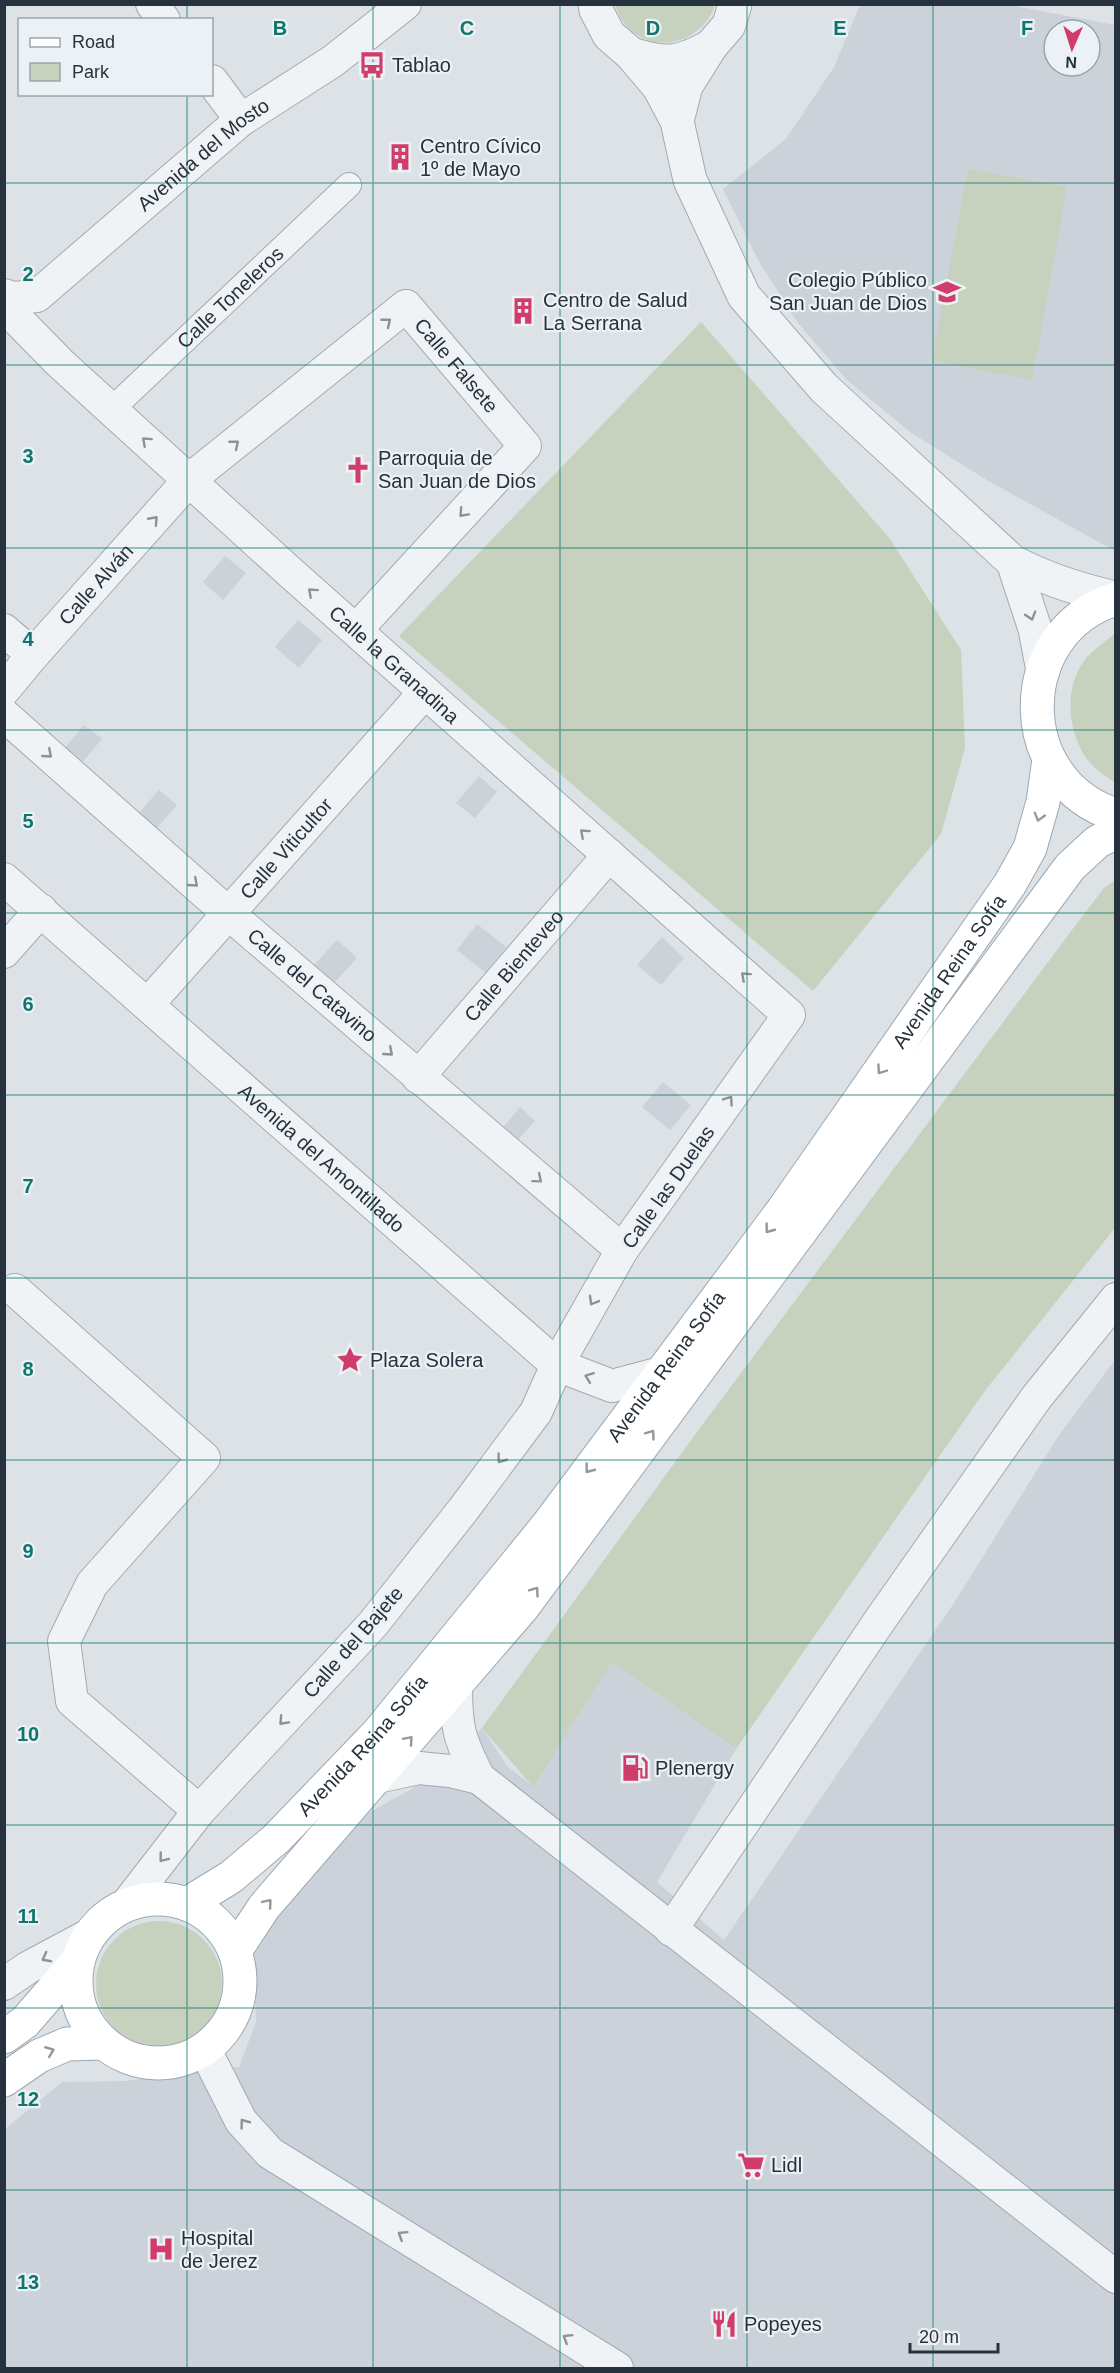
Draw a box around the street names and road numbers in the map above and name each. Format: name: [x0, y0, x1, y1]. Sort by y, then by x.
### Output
street label: Avenida del Mosto: [133, 94, 273, 215]
street label: Calle Toneleros: [173, 242, 288, 353]
street label: Calle Falsete: [410, 314, 503, 417]
street label: Calle Alván: [54, 540, 137, 629]
street label: Calle la Granadina: [325, 601, 464, 728]
street label: Calle Viticultor: [236, 793, 337, 903]
street label: Avenida Reina Sofía: [888, 890, 1011, 1052]
street label: Calle Bienteveo: [460, 905, 568, 1026]
street label: Calle del Catavino: [243, 924, 381, 1046]
street label: Avenida del Amontillado: [234, 1080, 409, 1237]
street label: Calle las Duelas: [618, 1122, 718, 1252]
street label: Avenida Reina Sofía: [603, 1286, 730, 1446]
street label: Calle del Bajete: [299, 1582, 407, 1702]
street label: Avenida Reina Sofía: [293, 1670, 432, 1820]

